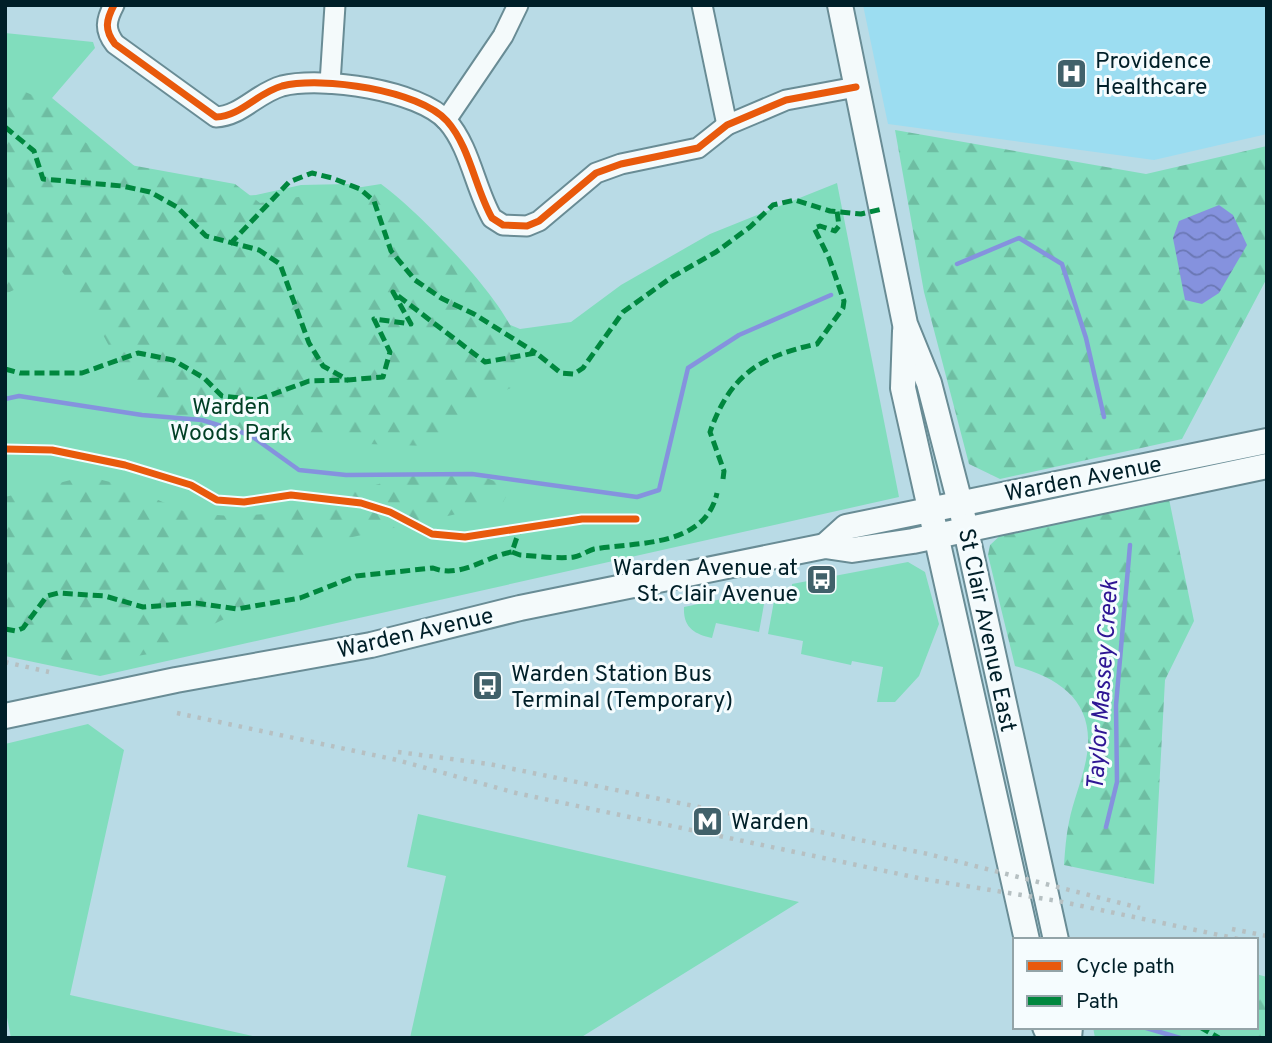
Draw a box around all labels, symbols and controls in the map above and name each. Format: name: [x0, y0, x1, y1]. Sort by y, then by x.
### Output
place label: Providence Healthcare: [1095, 48, 1211, 103]
hospital icon: Providence Healthcare: [1055, 56, 1089, 90]
park label: Warden Woods Park: [170, 394, 292, 449]
street label: Warden Avenue: [1002, 451, 1164, 510]
street label: St Clair Avenue East: [950, 526, 1021, 735]
place label: Warden Avenue at St. Clair Avenue: [613, 555, 798, 610]
bus stop icon: Warden Avenue at St. Clair Avenue: [804, 563, 838, 597]
water label: Taylor Massey Creek: [1082, 578, 1126, 792]
street label: Warden Avenue: [335, 602, 496, 666]
place label: Warden Station Bus Terminal (Temporary): [511, 661, 733, 716]
bus stop icon: Warden Station Bus Terminal (Temporary): [471, 669, 505, 703]
metro station icon: Warden: [691, 804, 725, 838]
place label: Warden: [731, 809, 809, 838]
legend: [1013, 938, 1258, 1029]
text: Cycle path: [1076, 954, 1175, 981]
text: Path: [1076, 989, 1119, 1016]

